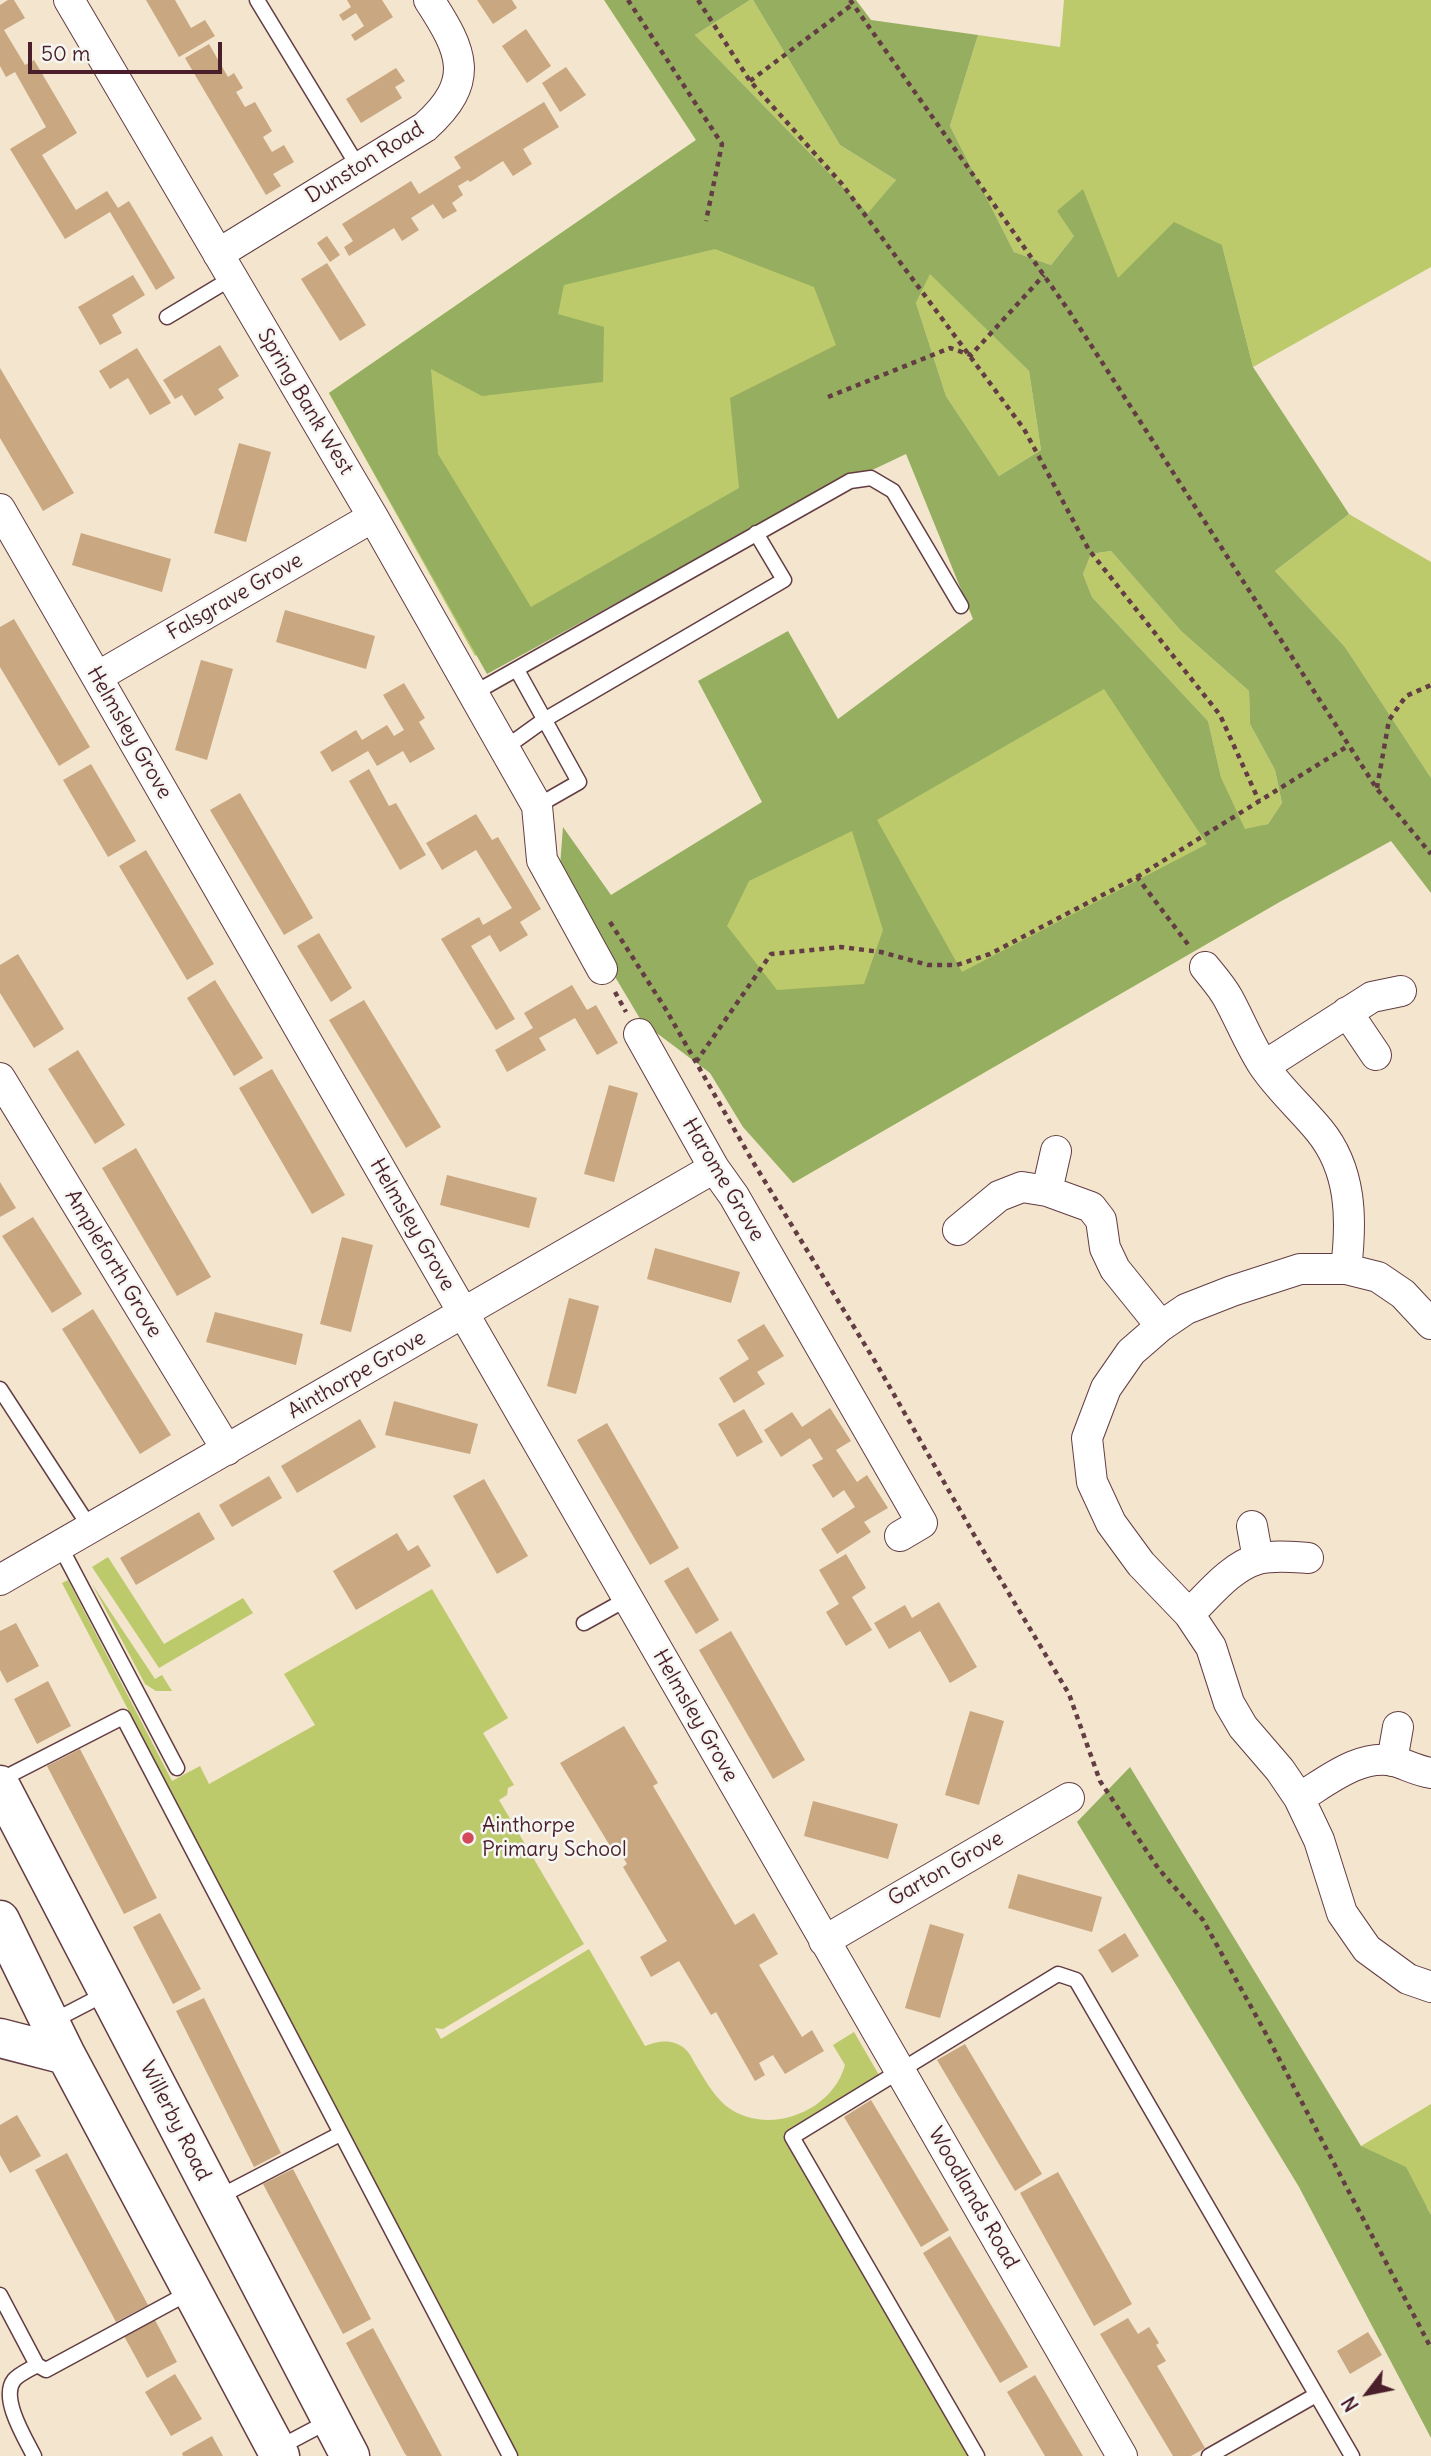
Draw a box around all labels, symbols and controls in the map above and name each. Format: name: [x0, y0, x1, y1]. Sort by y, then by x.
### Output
scale bar: [32, 28, 226, 72]
text: 50 m: [41, 40, 90, 67]
street label: Dunston Road: [301, 117, 429, 209]
street label: Spring Bank West: [252, 325, 358, 479]
street label: Falsgrave Grove: [163, 548, 307, 646]
street label: Helmsley Grove: [81, 662, 177, 804]
street label: Harome Grove: [676, 1114, 770, 1246]
street label: Helmsley Grove: [364, 1154, 460, 1296]
street label: Ampleforth Grove: [59, 1186, 167, 1342]
street label: Ainthorpe Grove: [284, 1325, 430, 1425]
street label: Helmsley Grove: [647, 1645, 743, 1787]
place label: Ainthorpe Primary School: [482, 1813, 627, 1863]
street label: Garton Grove: [884, 1826, 1008, 1912]
marker: Ainthorpe Primary School: [460, 1830, 476, 1846]
street label: Willerby Road: [134, 2057, 216, 2185]
street label: Woodlands Road: [922, 2123, 1024, 2273]
north arrow: [1333, 2358, 1403, 2428]
text: N: [1337, 2392, 1364, 2416]

